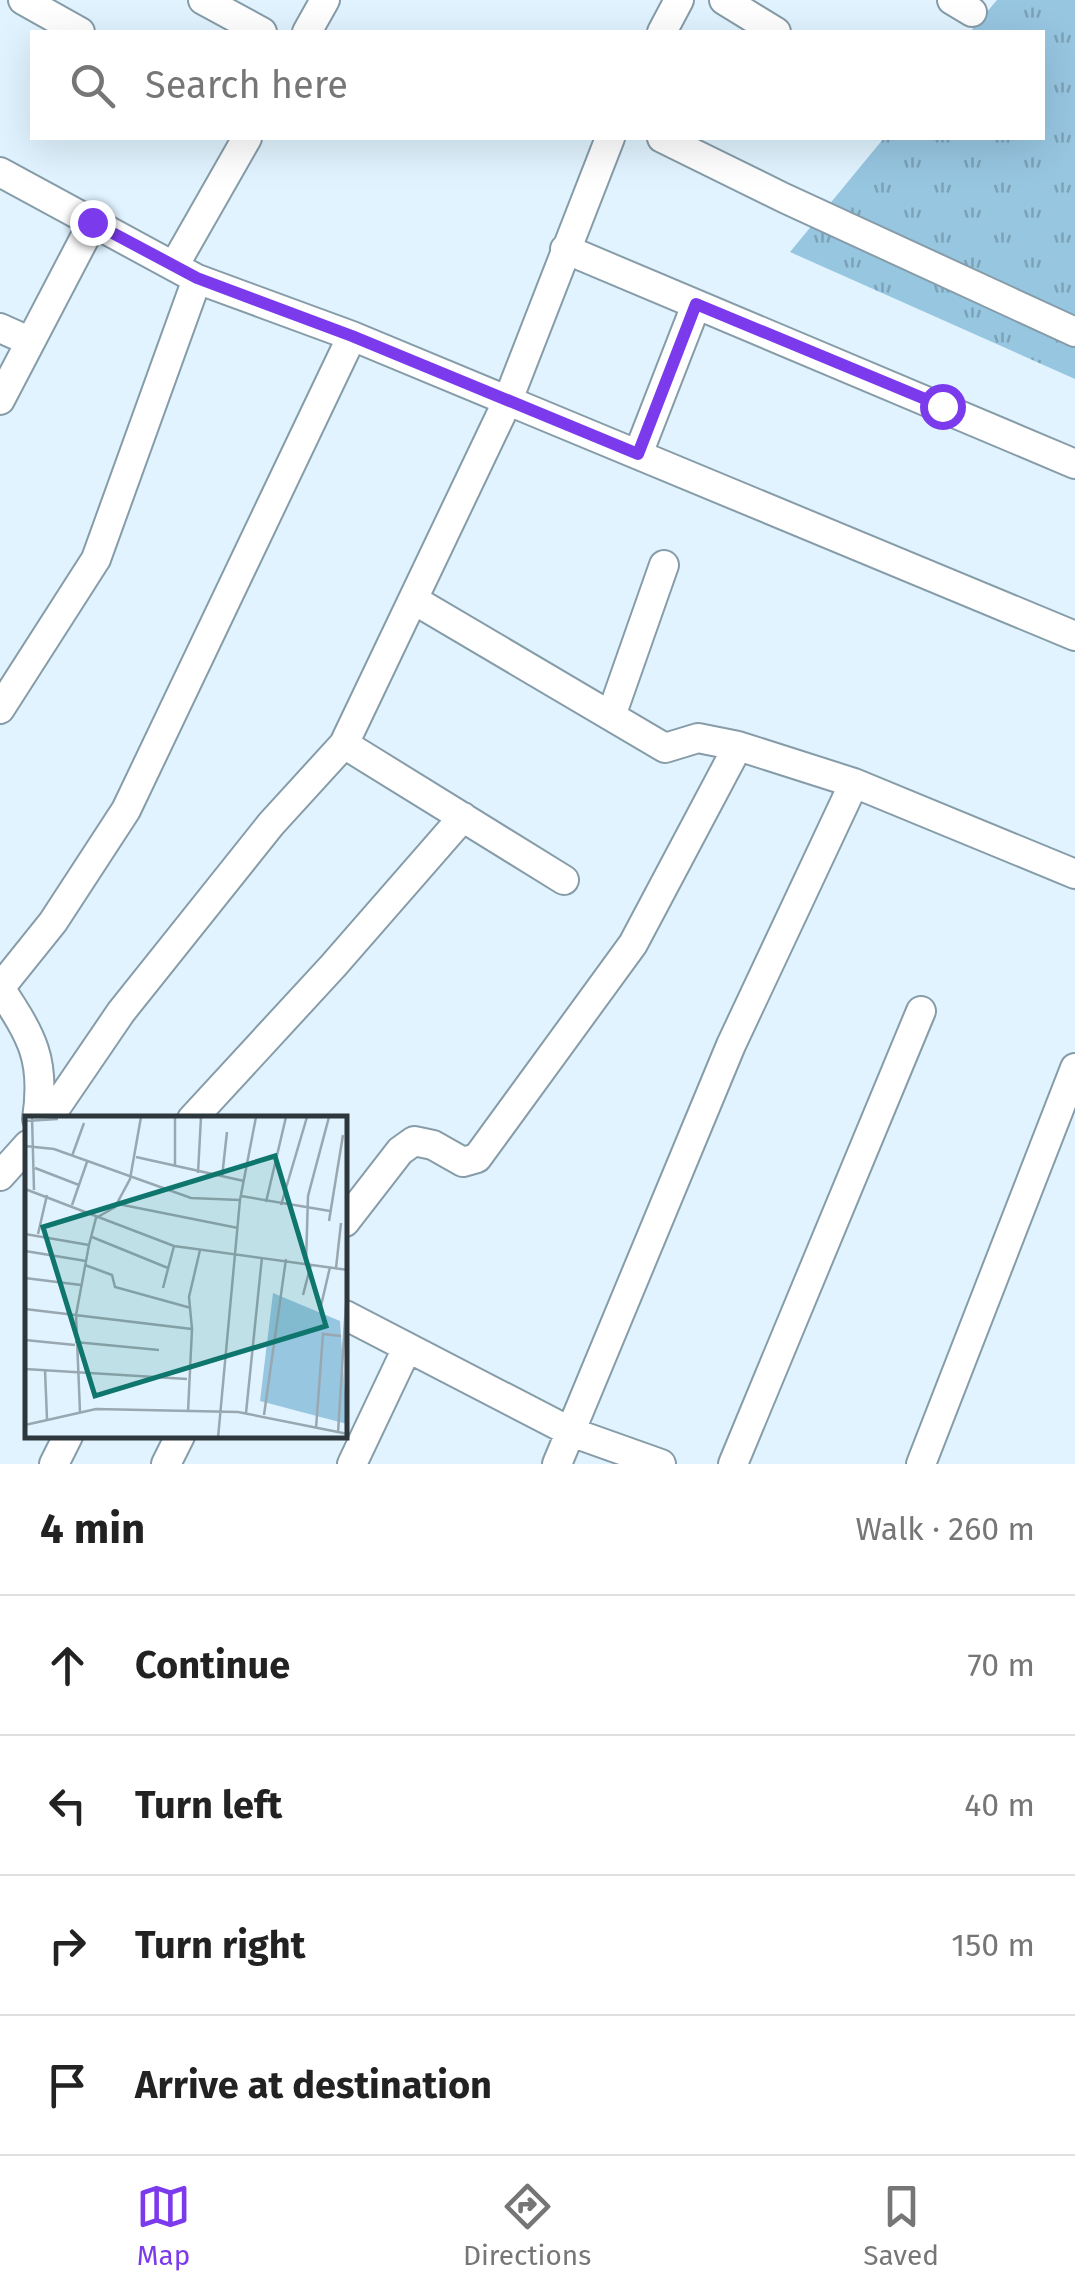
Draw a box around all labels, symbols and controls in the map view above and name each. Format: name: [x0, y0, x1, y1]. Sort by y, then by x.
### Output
search box: [30, 30, 1045, 140]
icon: search: [65, 58, 120, 113]
text: Search here: [145, 62, 348, 108]
route end: [70, 200, 116, 246]
route start: [920, 384, 966, 430]
inset map: [25, 1116, 348, 1439]
text: 4 min: [40, 1504, 145, 1554]
text: Walk · 260 m: [855, 1510, 1035, 1548]
icon: ahead: [40, 1638, 95, 1693]
text: Continue: [135, 1642, 290, 1688]
text: 70 m: [967, 1646, 1035, 1684]
icon: left: [40, 1778, 95, 1833]
text: Turn left: [135, 1782, 282, 1828]
text: 40 m: [964, 1786, 1035, 1824]
icon: right: [40, 1918, 95, 1973]
text: Turn right: [135, 1922, 305, 1968]
text: 150 m: [951, 1926, 1035, 1964]
icon: arrive: [40, 2058, 95, 2113]
text: Arrive at destination: [135, 2062, 492, 2108]
tab: Map: [136, 2179, 191, 2272]
tab: Directions: [463, 2179, 591, 2272]
tab: Saved: [863, 2179, 939, 2272]

